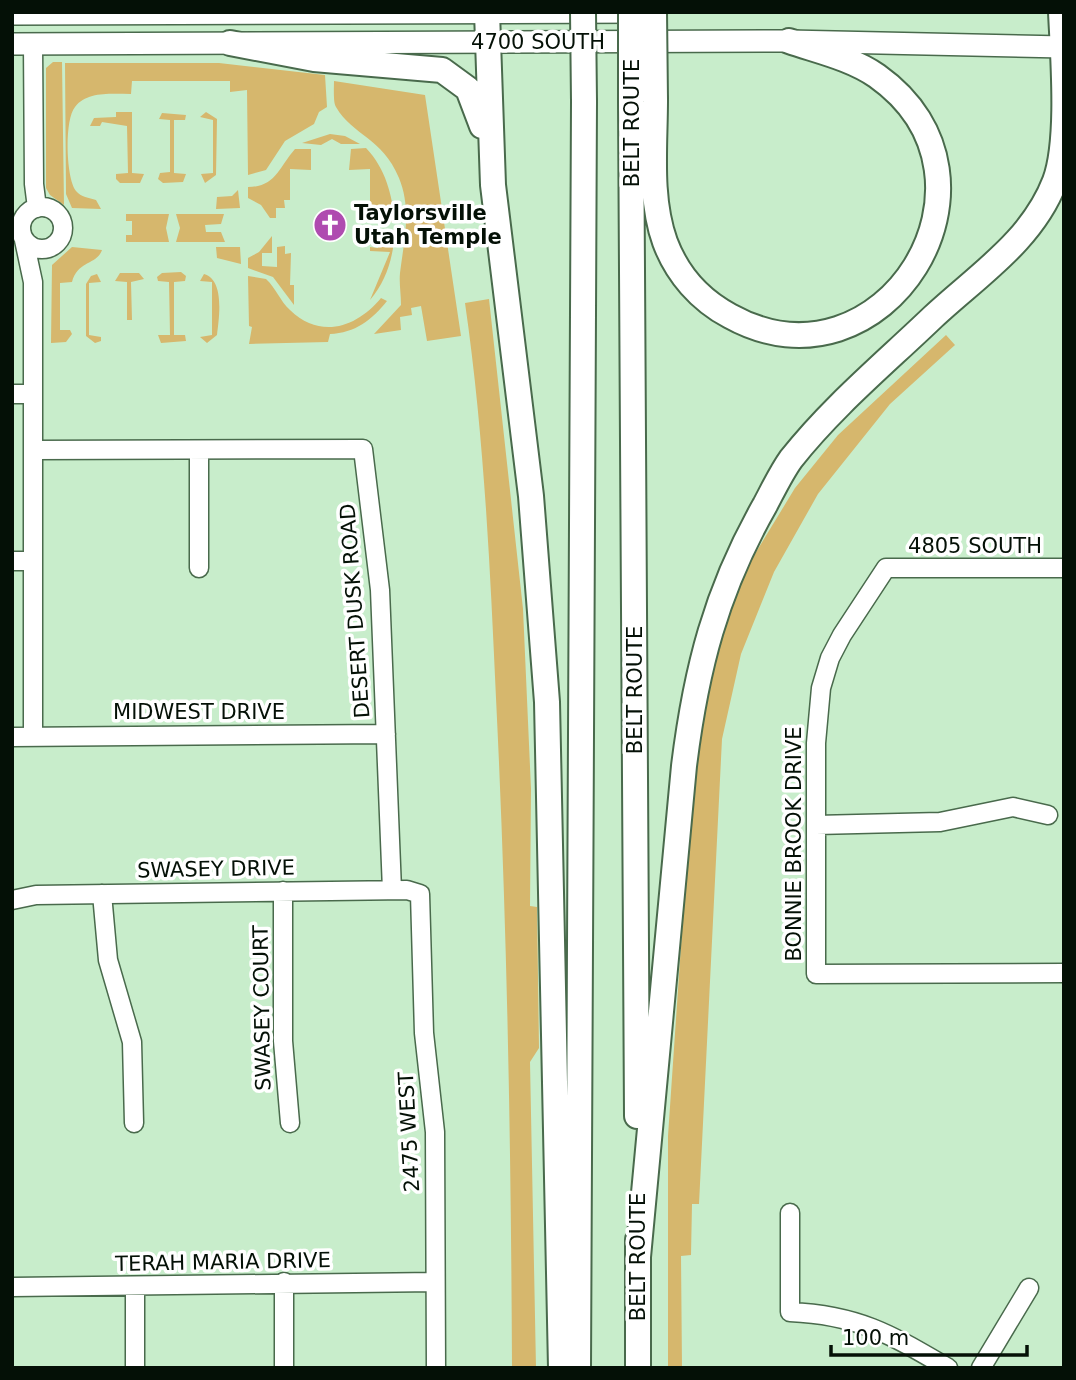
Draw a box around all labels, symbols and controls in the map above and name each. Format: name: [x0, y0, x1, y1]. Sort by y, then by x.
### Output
street label: 4700 SOUTH: [471, 30, 605, 54]
street label: BELT ROUTE: [620, 59, 644, 187]
place label: Taylorsville Utah Temple: [354, 201, 502, 249]
church icon: Taylorsville Utah Temple: [311, 206, 349, 244]
street label: DESERT DUSK ROAD: [336, 503, 374, 719]
street label: 4805 SOUTH: [908, 534, 1042, 558]
street label: BELT ROUTE: [623, 626, 647, 754]
street label: MIDWEST DRIVE: [113, 700, 285, 724]
street label: BONNIE BROOK DRIVE: [782, 726, 806, 962]
street label: SWASEY DRIVE: [137, 856, 295, 882]
street label: SWASEY COURT: [249, 925, 275, 1091]
street label: 2475 WEST: [394, 1071, 424, 1193]
street label: BELT ROUTE: [626, 1193, 650, 1321]
street label: TERAH MARIA DRIVE: [114, 1248, 331, 1276]
scale bar: [831, 1314, 1027, 1358]
text: 100 m: [842, 1326, 909, 1350]

